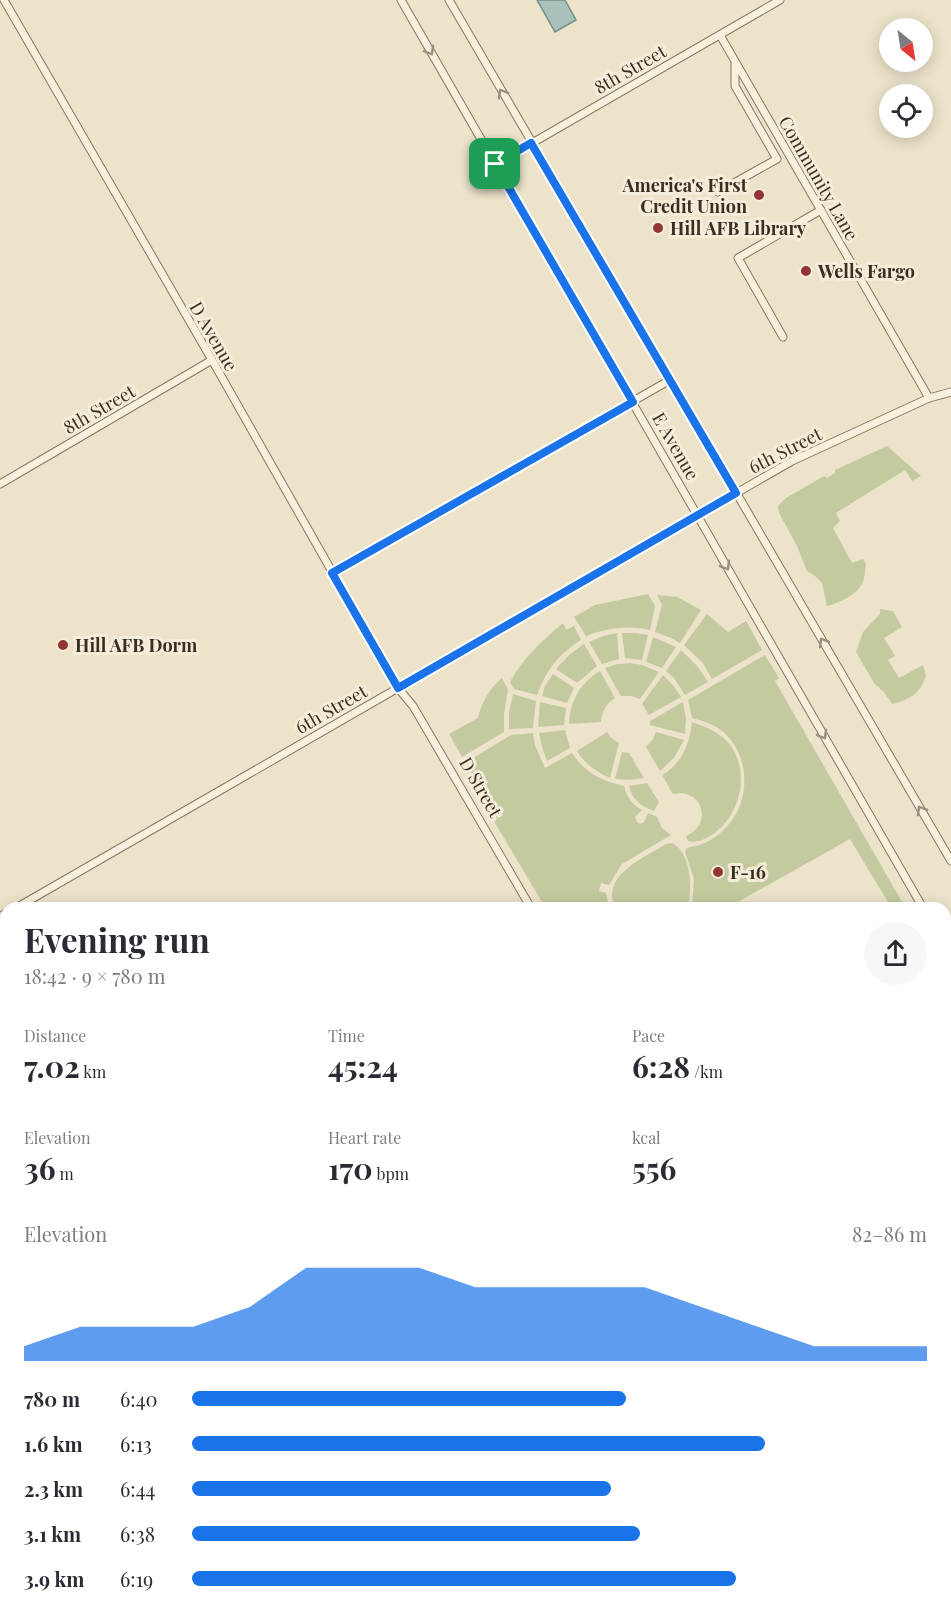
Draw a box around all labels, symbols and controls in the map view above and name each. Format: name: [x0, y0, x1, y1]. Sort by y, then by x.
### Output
north arrow: [879, 18, 933, 72]
map controls: [879, 18, 933, 138]
street label: 8th Street: [590, 39, 671, 99]
one-way arrow: [423, 45, 435, 55]
button: locate: [879, 84, 933, 138]
one-way arrow: [498, 88, 509, 99]
street label: Community Lane: [774, 112, 864, 244]
pin: [469, 138, 520, 189]
icon: arrive: [478, 147, 511, 180]
place label: America's First Credit Union: [621, 173, 748, 218]
marker: America's First Credit Union: [752, 188, 766, 202]
place label: Hill AFB Library: [670, 216, 807, 240]
marker: Hill AFB Library: [651, 221, 665, 235]
place label: Wells Fargo: [817, 259, 915, 283]
marker: Wells Fargo: [799, 264, 813, 278]
street label: D Avenue: [185, 297, 243, 375]
street label: 8th Street: [59, 379, 140, 439]
street label: E Avenue: [647, 408, 705, 484]
street label: 6th Street: [744, 421, 826, 479]
one-way arrow: [719, 559, 731, 570]
place label: Hill AFB Dorm: [75, 633, 198, 657]
marker: Hill AFB Dorm: [56, 638, 70, 652]
one-way arrow: [819, 638, 830, 648]
street label: 6th Street: [291, 679, 372, 739]
one-way arrow: [816, 729, 827, 739]
street label: D Street: [454, 752, 508, 822]
one-way arrow: [917, 806, 929, 816]
place label: F-16: [730, 860, 766, 884]
marker: F-16: [711, 865, 725, 879]
text: Evening run: [24, 917, 210, 961]
button: share: [864, 922, 927, 985]
text: 18:42 · 9 × 780 m: [24, 962, 165, 989]
text: Distance: [24, 1025, 86, 1046]
text: Time: [328, 1025, 365, 1046]
text: Pace: [632, 1025, 665, 1046]
text: 7.02: [24, 1046, 80, 1086]
text: 45:24: [328, 1046, 398, 1086]
text: 6:28: [632, 1046, 690, 1086]
text: km: [80, 1061, 106, 1082]
text: /km: [690, 1061, 723, 1082]
text: Elevation: [24, 1127, 91, 1148]
text: Heart rate: [328, 1127, 401, 1148]
text: kcal: [632, 1127, 661, 1148]
text: 36: [24, 1148, 55, 1188]
text: 170: [328, 1148, 373, 1188]
text: 556: [632, 1148, 676, 1188]
text: m: [55, 1163, 74, 1184]
text: bpm: [373, 1163, 409, 1184]
text: Elevation: [24, 1220, 107, 1247]
text: 82–86 m: [852, 1220, 927, 1247]
text: 780 m: [24, 1385, 80, 1412]
text: 6:40: [120, 1385, 158, 1412]
text: 1.6 km: [24, 1430, 83, 1457]
text: 6:13: [120, 1430, 152, 1457]
text: 2.3 km: [24, 1475, 83, 1502]
text: 6:44: [120, 1475, 155, 1502]
text: 3.1 km: [24, 1520, 81, 1547]
text: 6:38: [120, 1520, 155, 1547]
text: 3.9 km: [24, 1565, 84, 1592]
text: 6:19: [120, 1565, 153, 1592]

